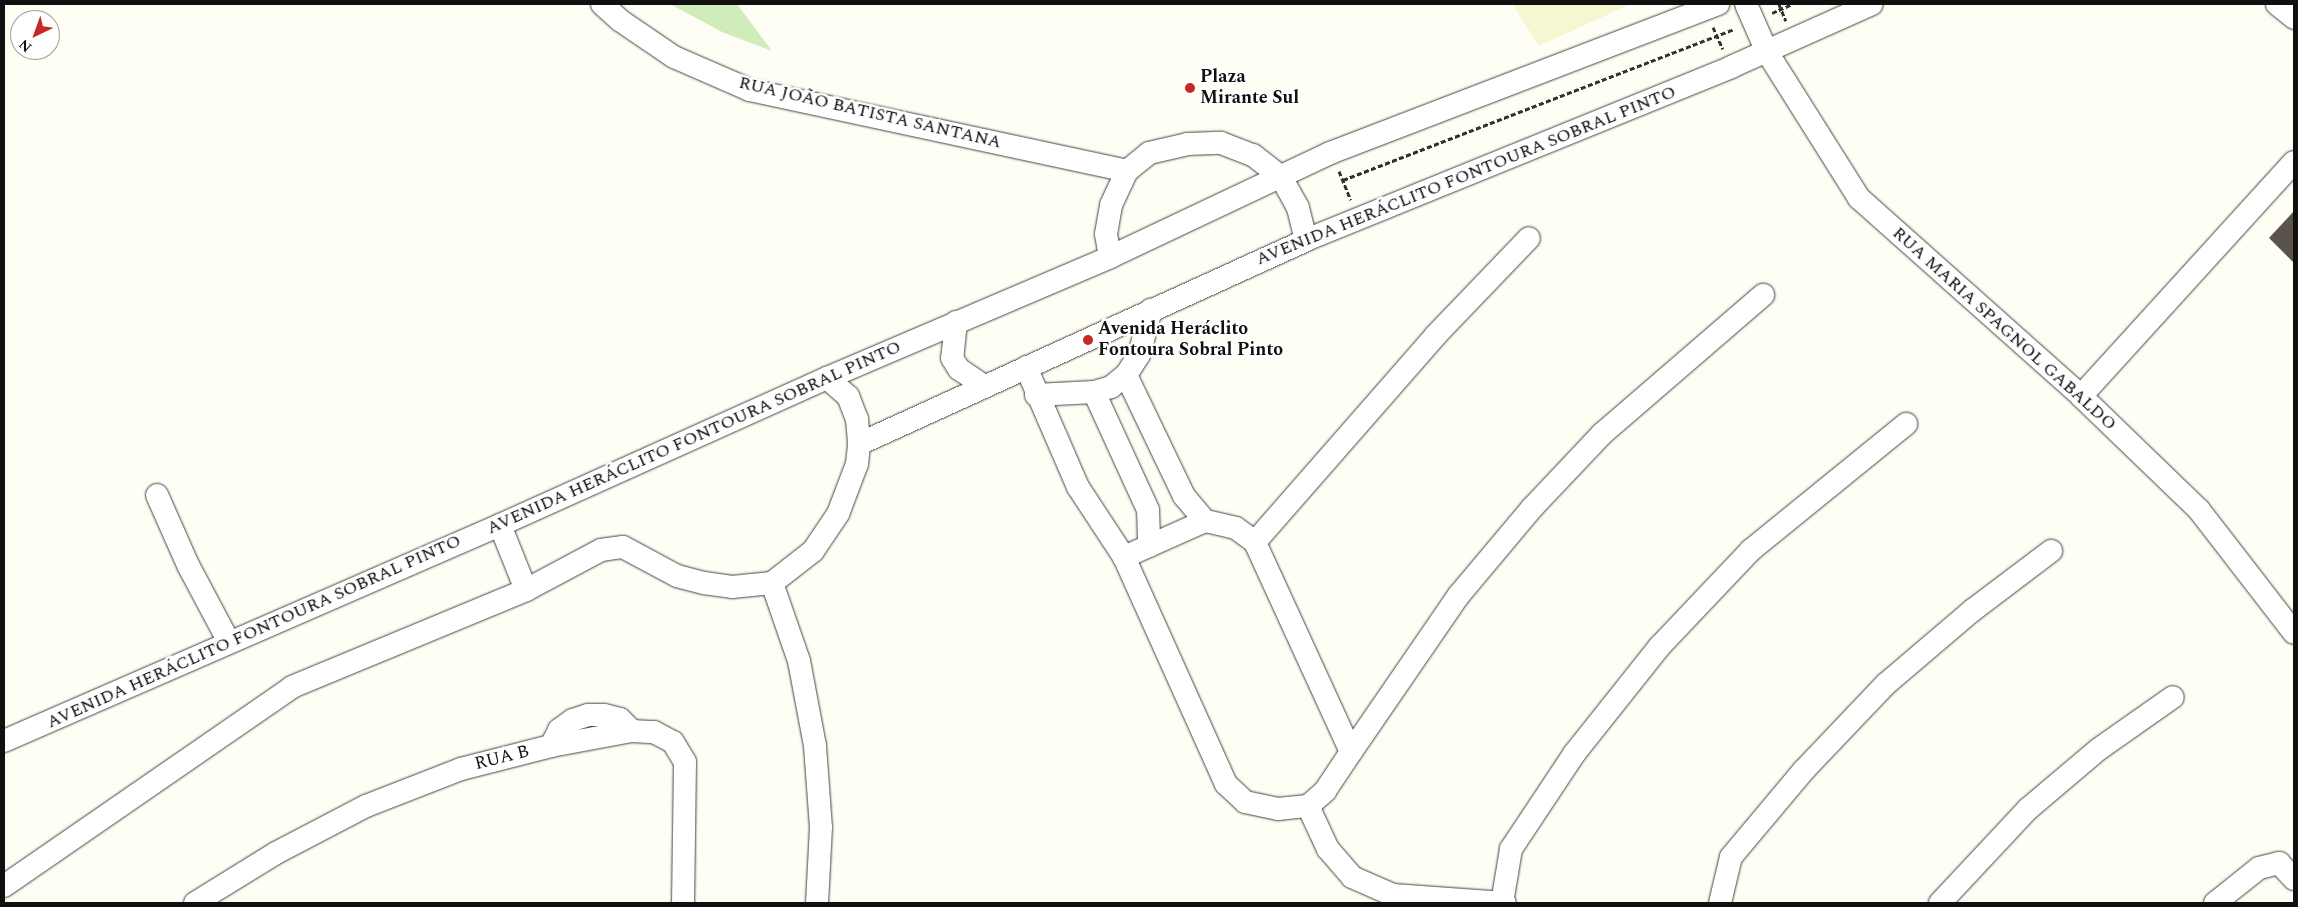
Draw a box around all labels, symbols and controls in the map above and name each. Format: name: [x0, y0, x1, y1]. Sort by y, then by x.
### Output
north arrow: [10, 10, 60, 60]
text: N: [14, 34, 37, 57]
place label: Plaza Mirante Sul: [1200, 67, 1299, 110]
street label: RUA JOÃO BATISTA SANTANA: [737, 72, 1003, 154]
marker: Plaza Mirante Sul: [1184, 82, 1196, 94]
street label: AVENIDA HERÁCLITO FONTOURA SOBRAL PINTO: [1253, 82, 1679, 270]
street label: RUA MARIA SPAGNOL GABALDO: [1888, 223, 2120, 435]
place label: Avenida Heráclito Fontoura Sobral Pinto: [1098, 319, 1283, 362]
marker: Avenida Heráclito Fontoura Sobral Pinto: [1082, 334, 1094, 346]
street label: AVENIDA HERÁCLITO FONTOURA SOBRAL PINTO: [484, 336, 904, 540]
street label: AVENIDA HERÁCLITO FONTOURA SOBRAL PINTO: [44, 530, 464, 734]
street label: RUA B: [473, 741, 531, 775]

